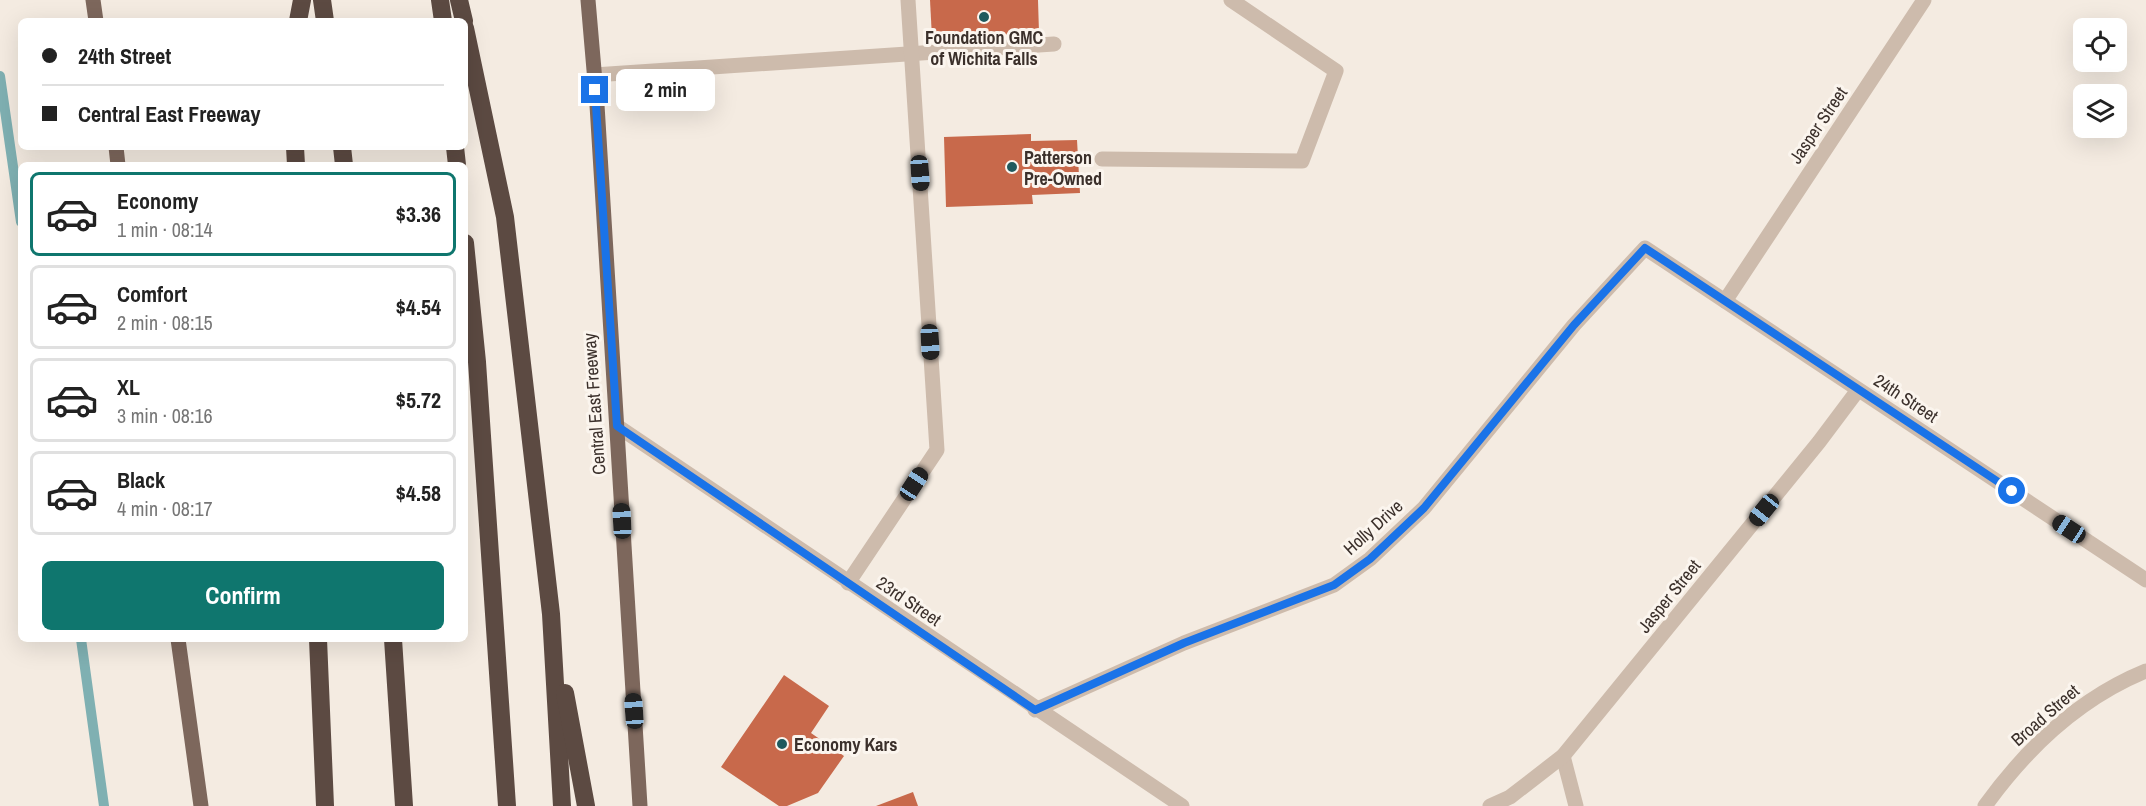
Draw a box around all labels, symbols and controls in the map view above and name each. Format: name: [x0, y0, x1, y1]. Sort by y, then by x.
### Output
marker: Foundation GMC of Wichita Falls: [977, 10, 991, 24]
map controls: [2073, 18, 2127, 138]
button: locate: [2073, 18, 2127, 72]
place label: Foundation GMC of Wichita Falls: [925, 25, 1043, 71]
text: 24th Street: [78, 41, 171, 71]
callout: 2 min: [616, 69, 715, 111]
route end: [581, 76, 608, 103]
text: 2 min: [644, 76, 687, 103]
street label: Jasper Street: [1783, 82, 1853, 168]
button: layers: [2073, 84, 2127, 138]
text: Central East Freeway: [78, 99, 261, 129]
place label: Patterson Pre-Owned: [1024, 145, 1102, 191]
car: [910, 154, 930, 192]
marker: Patterson Pre-Owned: [1005, 160, 1019, 174]
text: Economy: [117, 186, 198, 216]
icon: car: [45, 187, 99, 241]
text: $3.36: [396, 199, 441, 229]
text: 1 min · 08:14: [117, 216, 213, 243]
text: Comfort: [117, 279, 187, 309]
icon: car: [45, 280, 99, 334]
text: $4.54: [396, 292, 441, 322]
text: 2 min · 08:15: [117, 309, 213, 336]
car: [920, 324, 940, 360]
street label: Central East Freeway: [577, 332, 611, 476]
street label: 24th Street: [1869, 368, 1943, 428]
text: XL: [117, 372, 140, 402]
icon: car: [45, 373, 99, 427]
text: $5.72: [396, 385, 441, 415]
text: 3 min · 08:16: [117, 402, 213, 429]
car: [897, 464, 931, 504]
text: Black: [117, 465, 165, 495]
icon: car: [45, 466, 99, 520]
route start: [1998, 477, 2025, 504]
text: $4.58: [396, 478, 441, 508]
car: [1746, 490, 1782, 530]
street label: Holly Drive: [1338, 494, 1408, 560]
text: 4 min · 08:17: [117, 495, 213, 522]
car: [612, 503, 632, 539]
car: [2049, 512, 2089, 546]
street label: Jasper Street: [1632, 554, 1706, 638]
button: Confirm: [42, 561, 444, 630]
street label: 23rd Street: [872, 570, 946, 632]
street label: Broad Street: [2006, 678, 2084, 752]
car: [624, 692, 644, 730]
place label: Economy Kars: [794, 732, 897, 757]
marker: Economy Kars: [775, 737, 789, 751]

